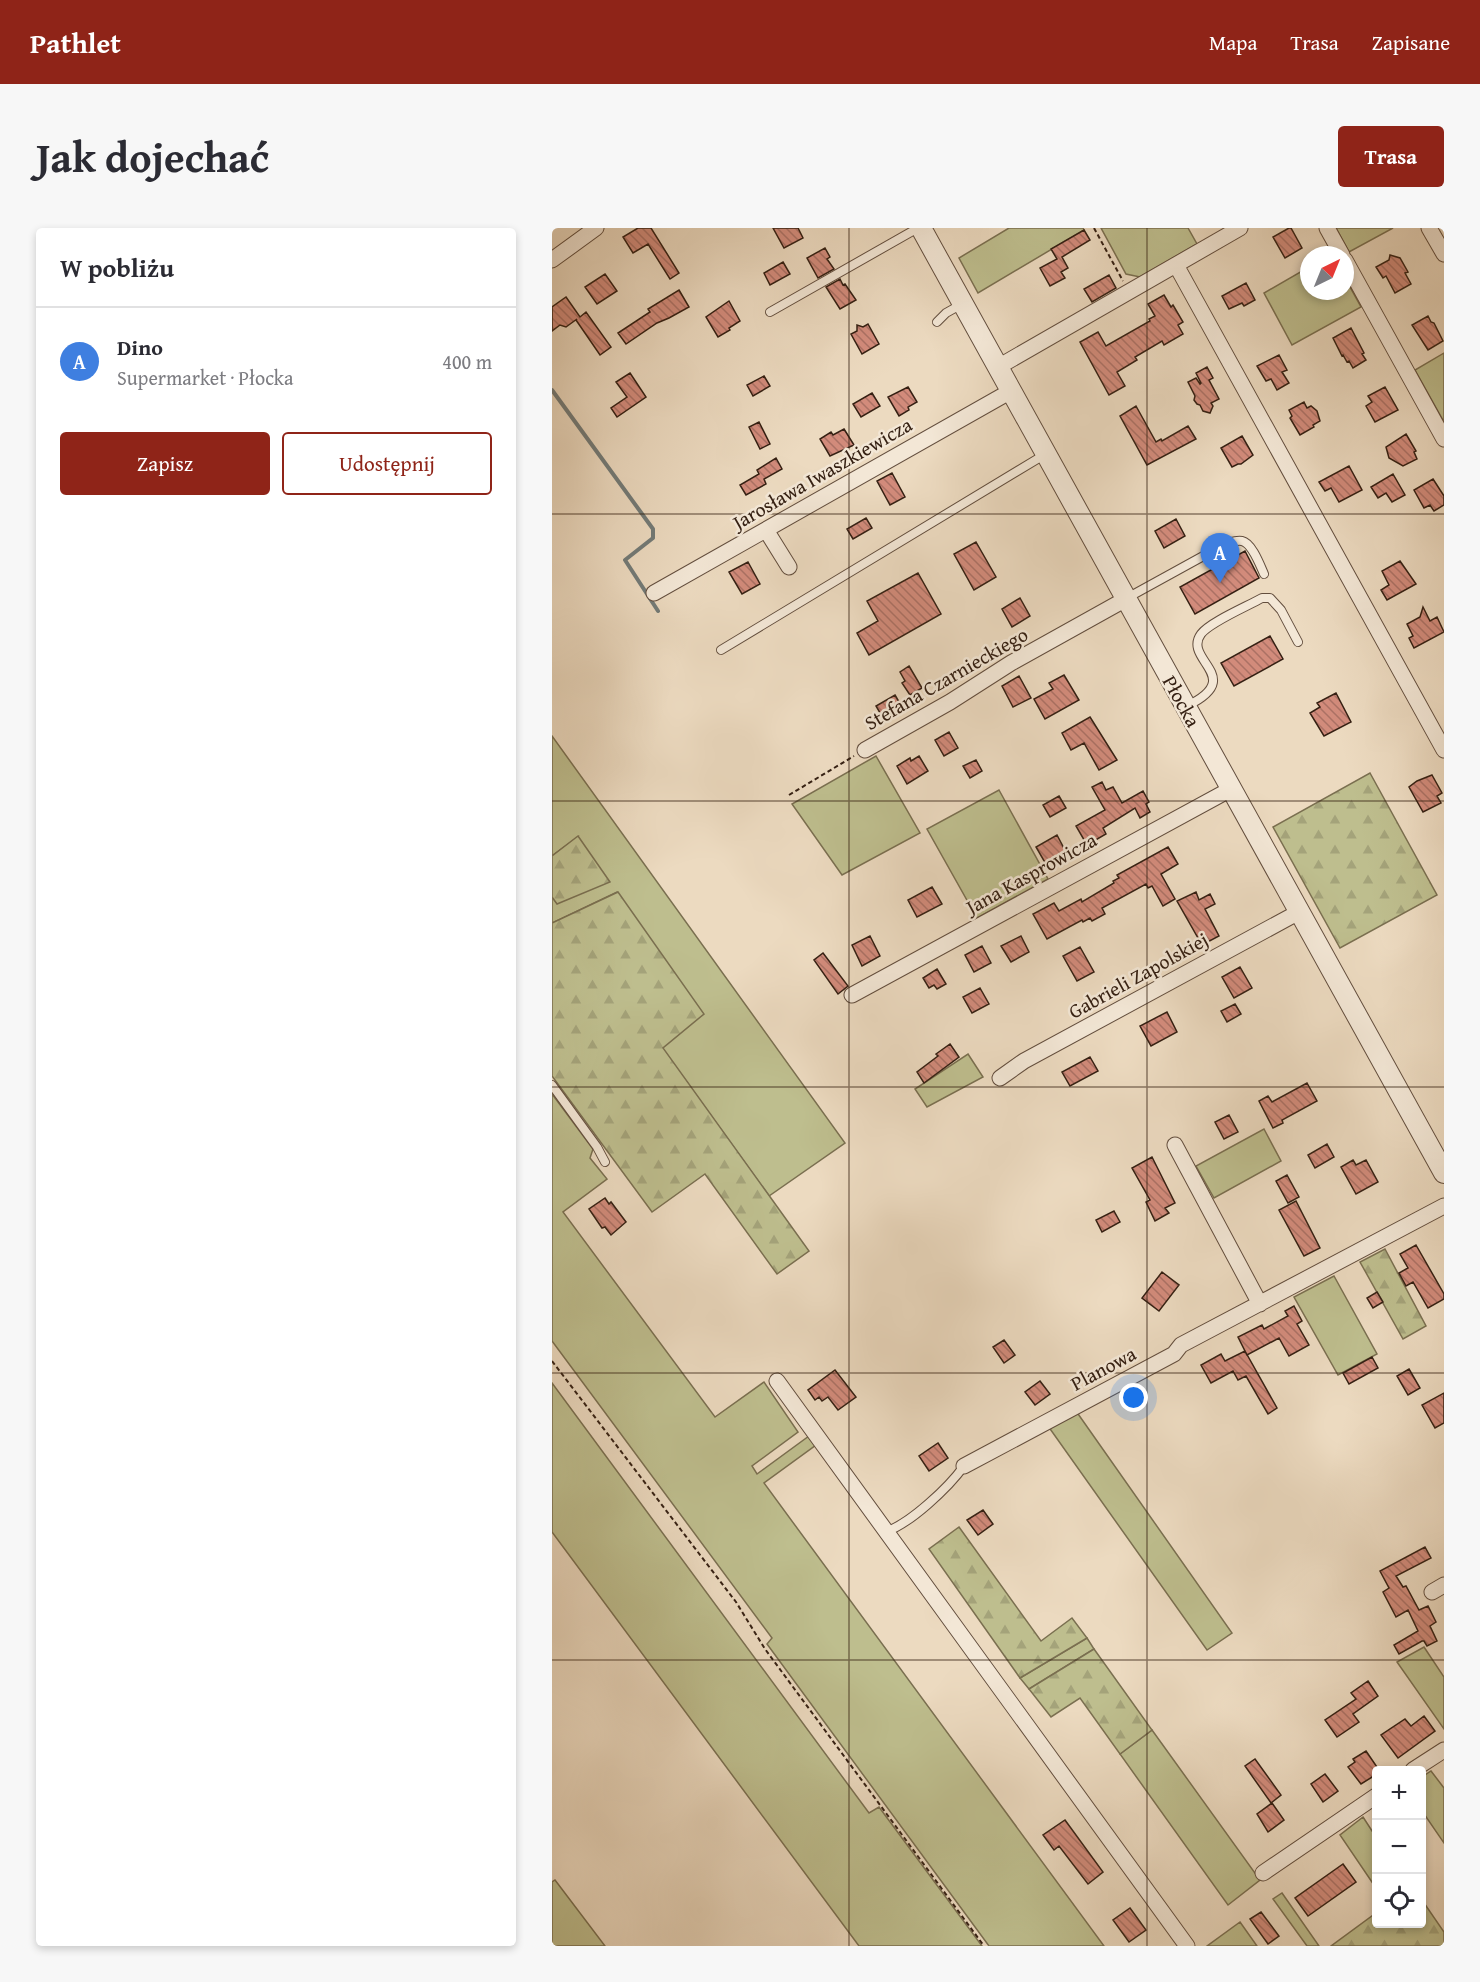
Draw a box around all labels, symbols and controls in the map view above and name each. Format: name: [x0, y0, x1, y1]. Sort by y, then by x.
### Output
text: Pathlet: [30, 22, 121, 63]
text: Mapa: [1209, 27, 1257, 58]
text: Trasa: [1290, 27, 1339, 58]
text: Zapisane: [1372, 27, 1450, 58]
text: Jak dojechać: [36, 126, 269, 187]
button: Trasa: [1338, 126, 1444, 187]
north arrow: [1300, 246, 1354, 300]
text: W pobliżu: [60, 248, 174, 287]
text: Dino: [117, 331, 163, 363]
text: A: [73, 347, 86, 376]
text: 400 m: [442, 347, 492, 376]
text: Supermarket · Płocka: [117, 363, 293, 392]
street label: Jarosława Iwaszkiewicza: [724, 409, 918, 538]
button: Zapisz: [60, 432, 270, 495]
button: Udostępnij: [282, 432, 492, 495]
pin: A: [1200, 534, 1240, 583]
street label: Stefana Czarnieckiego: [859, 619, 1033, 737]
street label: Płocka: [1156, 670, 1208, 733]
street label: Jana Kasprowicza: [958, 825, 1102, 922]
street label: Gabrieli Zapolskiej: [1063, 925, 1213, 1025]
street label: Planowa: [1065, 1338, 1141, 1397]
your location: [1119, 1383, 1148, 1412]
map controls: [1372, 1766, 1426, 1928]
button: +: [1372, 1766, 1426, 1820]
button: −: [1372, 1820, 1426, 1874]
button: locate: [1372, 1874, 1426, 1928]

